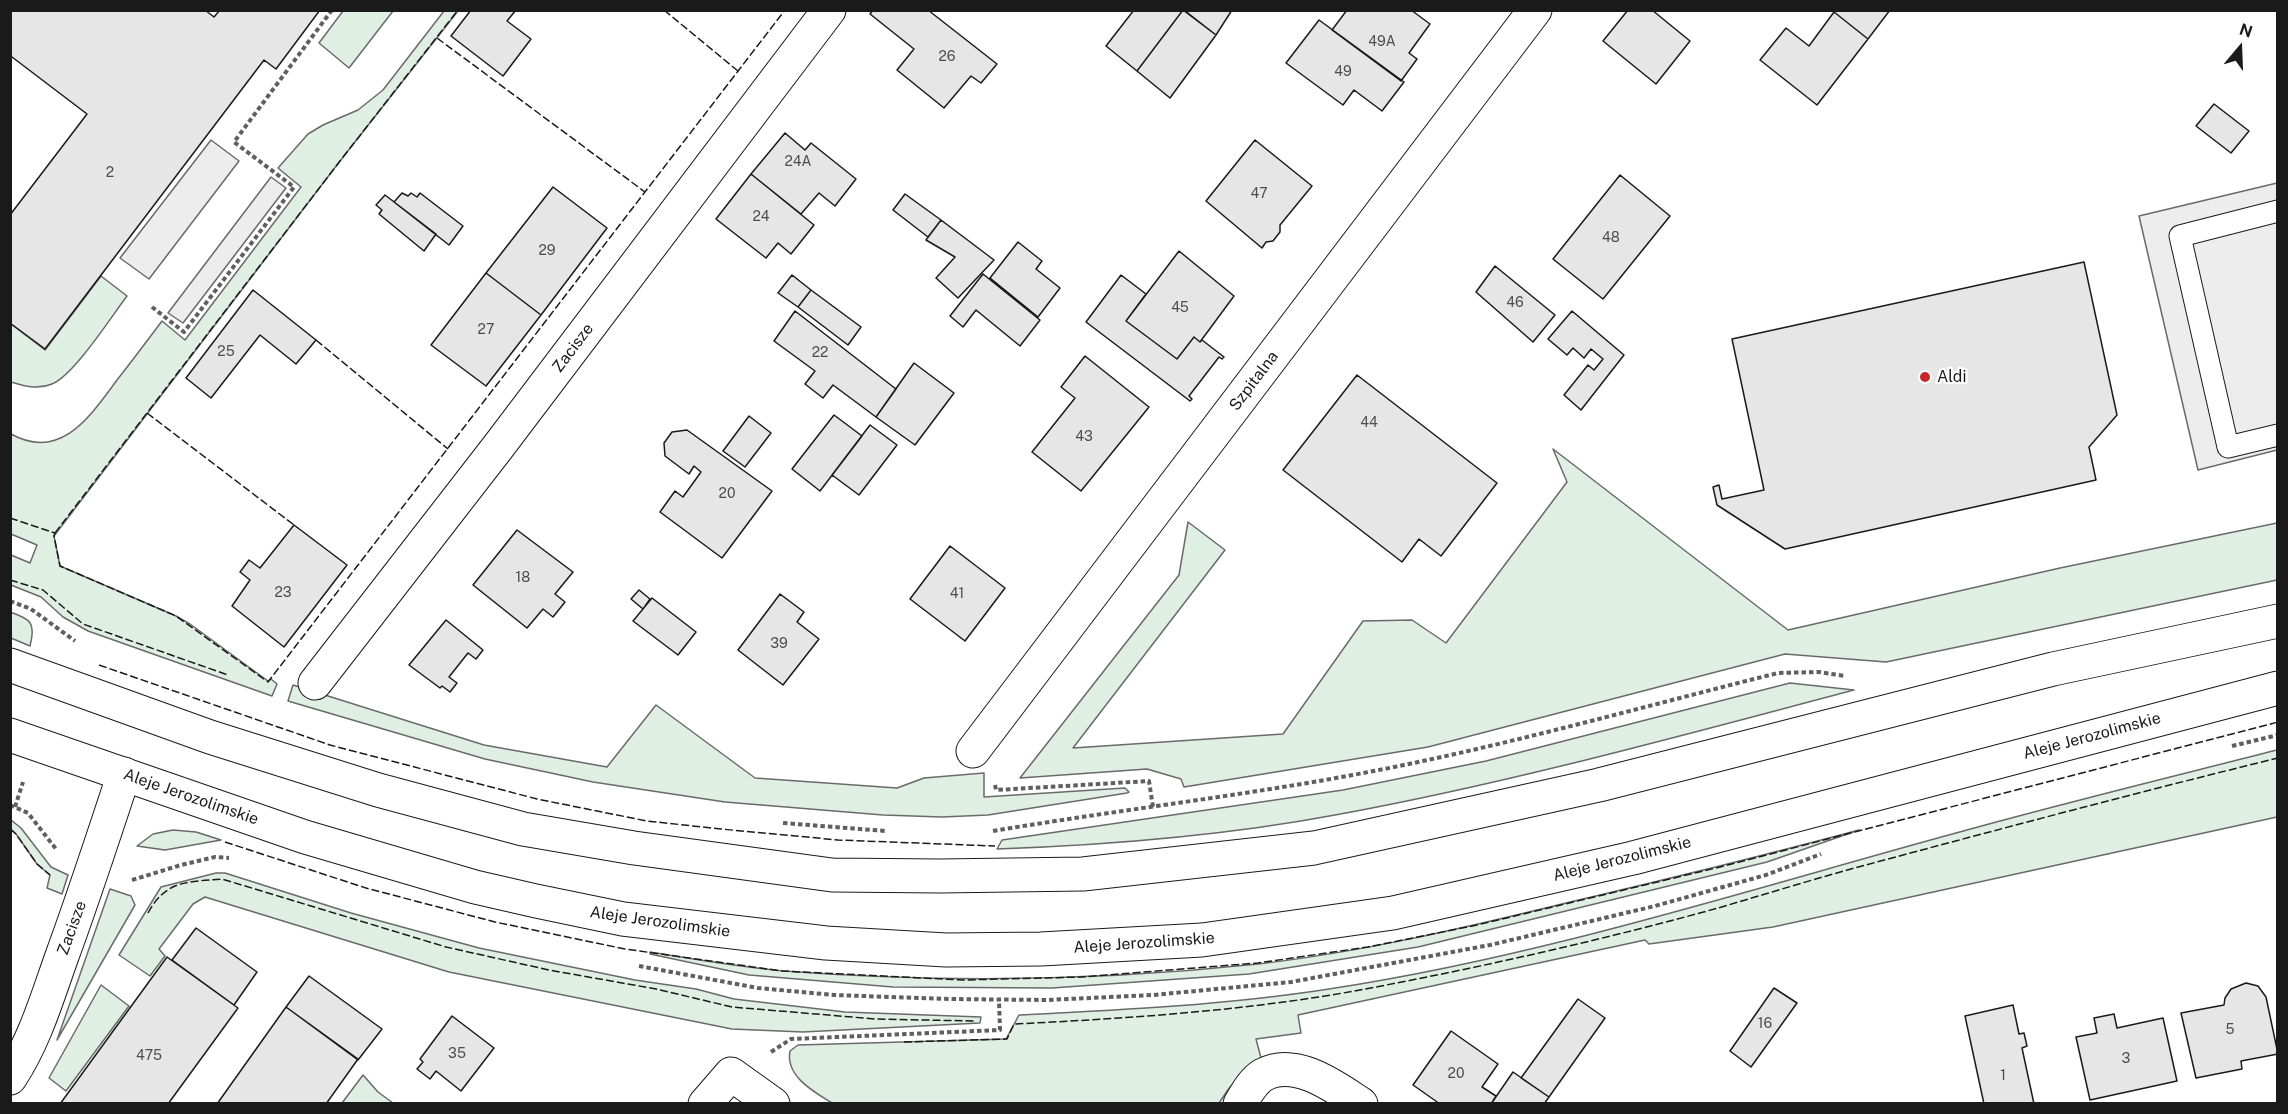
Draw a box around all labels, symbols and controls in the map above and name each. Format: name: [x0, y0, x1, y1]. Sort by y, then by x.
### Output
north arrow: [2210, 18, 2270, 78]
text: N: [2237, 19, 2255, 42]
house number: 49A: [1368, 34, 1396, 50]
house number: 26: [938, 49, 956, 65]
house number: 49: [1334, 64, 1352, 80]
house number: 24A: [784, 154, 812, 170]
house number: 2: [106, 165, 114, 181]
house number: 47: [1250, 186, 1268, 202]
house number: 24: [752, 209, 770, 225]
house number: 48: [1602, 230, 1620, 246]
house number: 29: [538, 243, 556, 259]
house number: 46: [1506, 295, 1524, 311]
house number: 45: [1171, 300, 1189, 316]
street label: Zacisze: [548, 320, 598, 376]
house number: 27: [478, 322, 494, 338]
house number: 25: [217, 344, 235, 360]
house number: 22: [812, 345, 828, 361]
street label: Szpitalna: [1225, 347, 1283, 415]
place label: Aldi: [1937, 367, 1966, 387]
marker: Aldi: [1918, 370, 1932, 384]
house number: 44: [1360, 415, 1378, 431]
house number: 43: [1075, 429, 1093, 445]
house number: 20: [719, 486, 735, 502]
house number: 18: [516, 570, 530, 586]
house number: 23: [274, 585, 292, 601]
house number: 41: [950, 586, 964, 602]
house number: 39: [770, 636, 788, 652]
street label: Aleje Jerozolimskie: [2021, 708, 2163, 764]
street label: Aleje Jerozolimskie: [121, 765, 261, 829]
street label: Aleje Jerozolimskie: [1551, 833, 1693, 885]
street label: Zacisze: [53, 898, 91, 958]
street label: Aleje Jerozolimskie: [589, 903, 731, 941]
street label: Aleje Jerozolimskie: [1073, 928, 1215, 958]
house number: 16: [1758, 1016, 1772, 1032]
house number: 5: [2226, 1022, 2234, 1038]
house number: 35: [448, 1046, 466, 1062]
house number: 475: [136, 1048, 162, 1064]
house number: 3: [2122, 1051, 2130, 1067]
house number: 20: [1448, 1066, 1464, 1082]
house number: 1: [2000, 1068, 2006, 1084]

